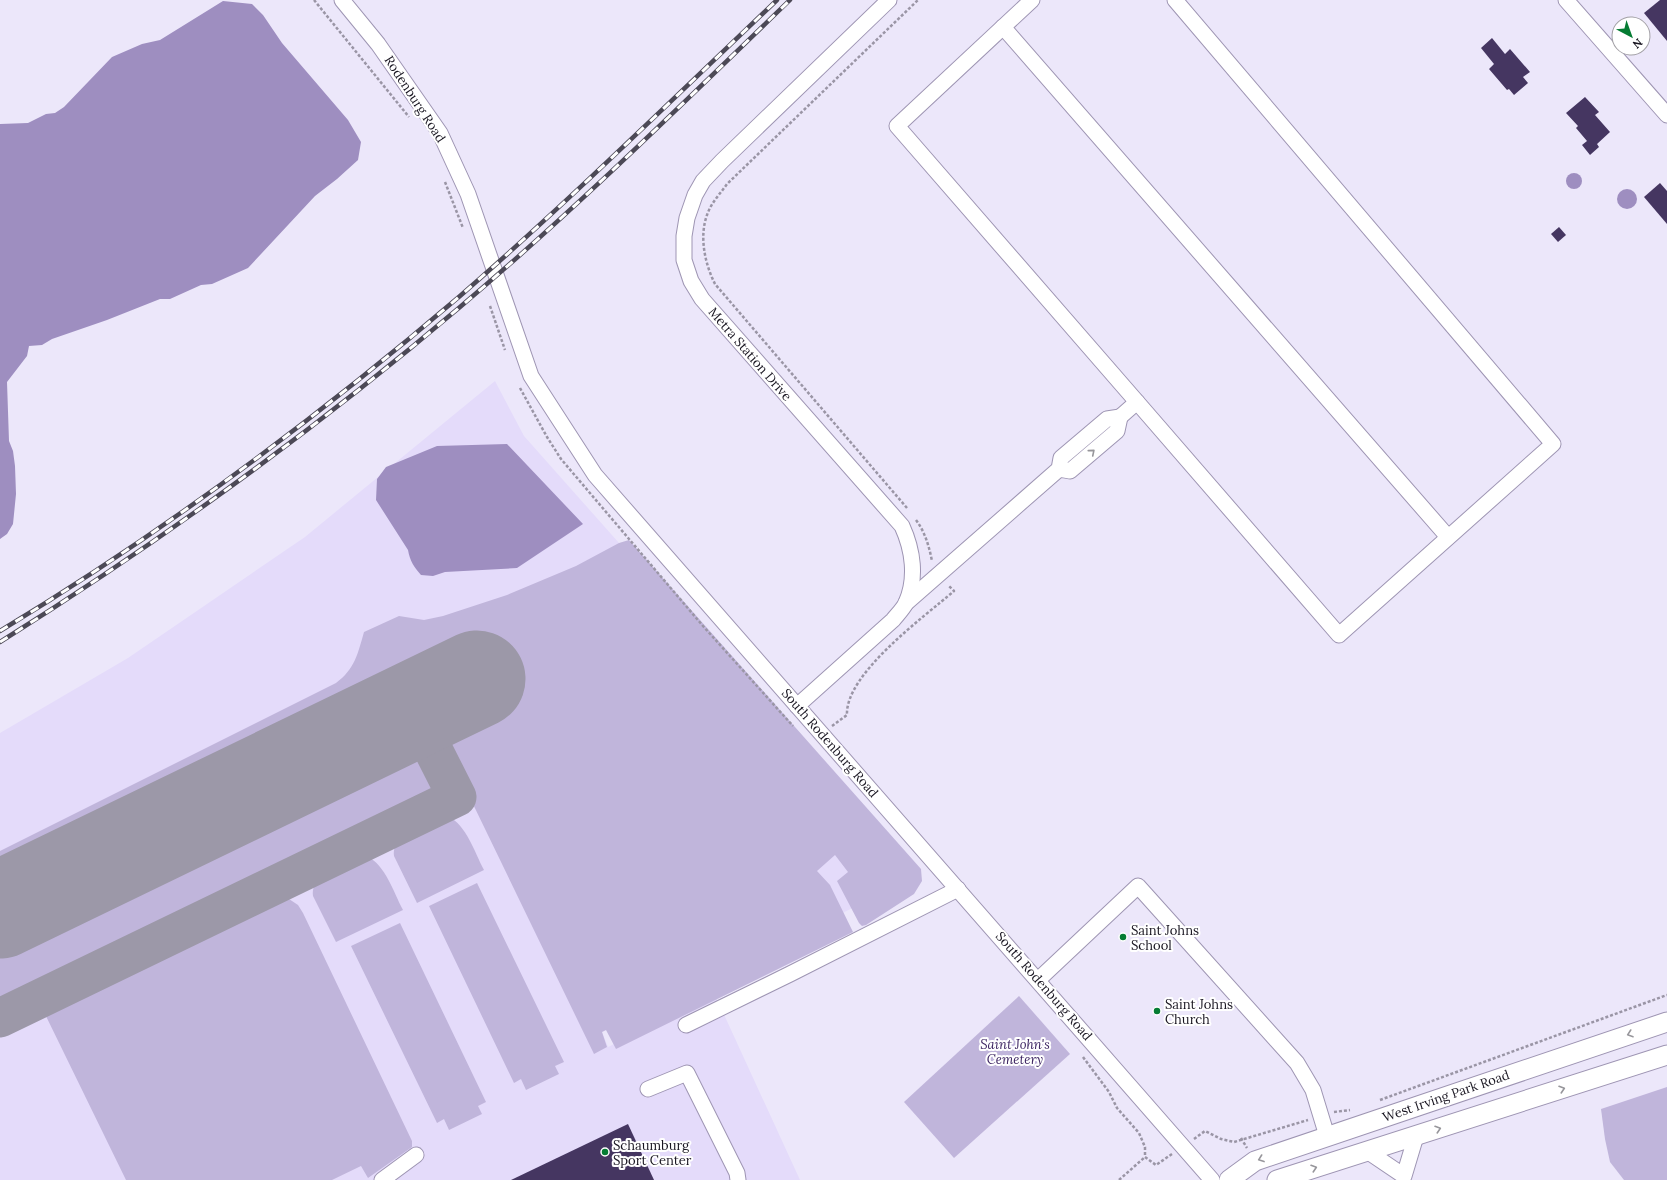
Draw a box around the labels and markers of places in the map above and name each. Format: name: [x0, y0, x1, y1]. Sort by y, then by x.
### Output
place label: Saint Johns School: [1131, 922, 1199, 954]
marker: Saint Johns School: [1118, 932, 1128, 942]
place label: Saint Johns Church: [1165, 996, 1233, 1028]
marker: Saint Johns Church: [1152, 1006, 1162, 1016]
place label: Schaumburg Sport Center: [613, 1137, 692, 1169]
marker: Schaumburg Sport Center: [600, 1147, 610, 1157]

